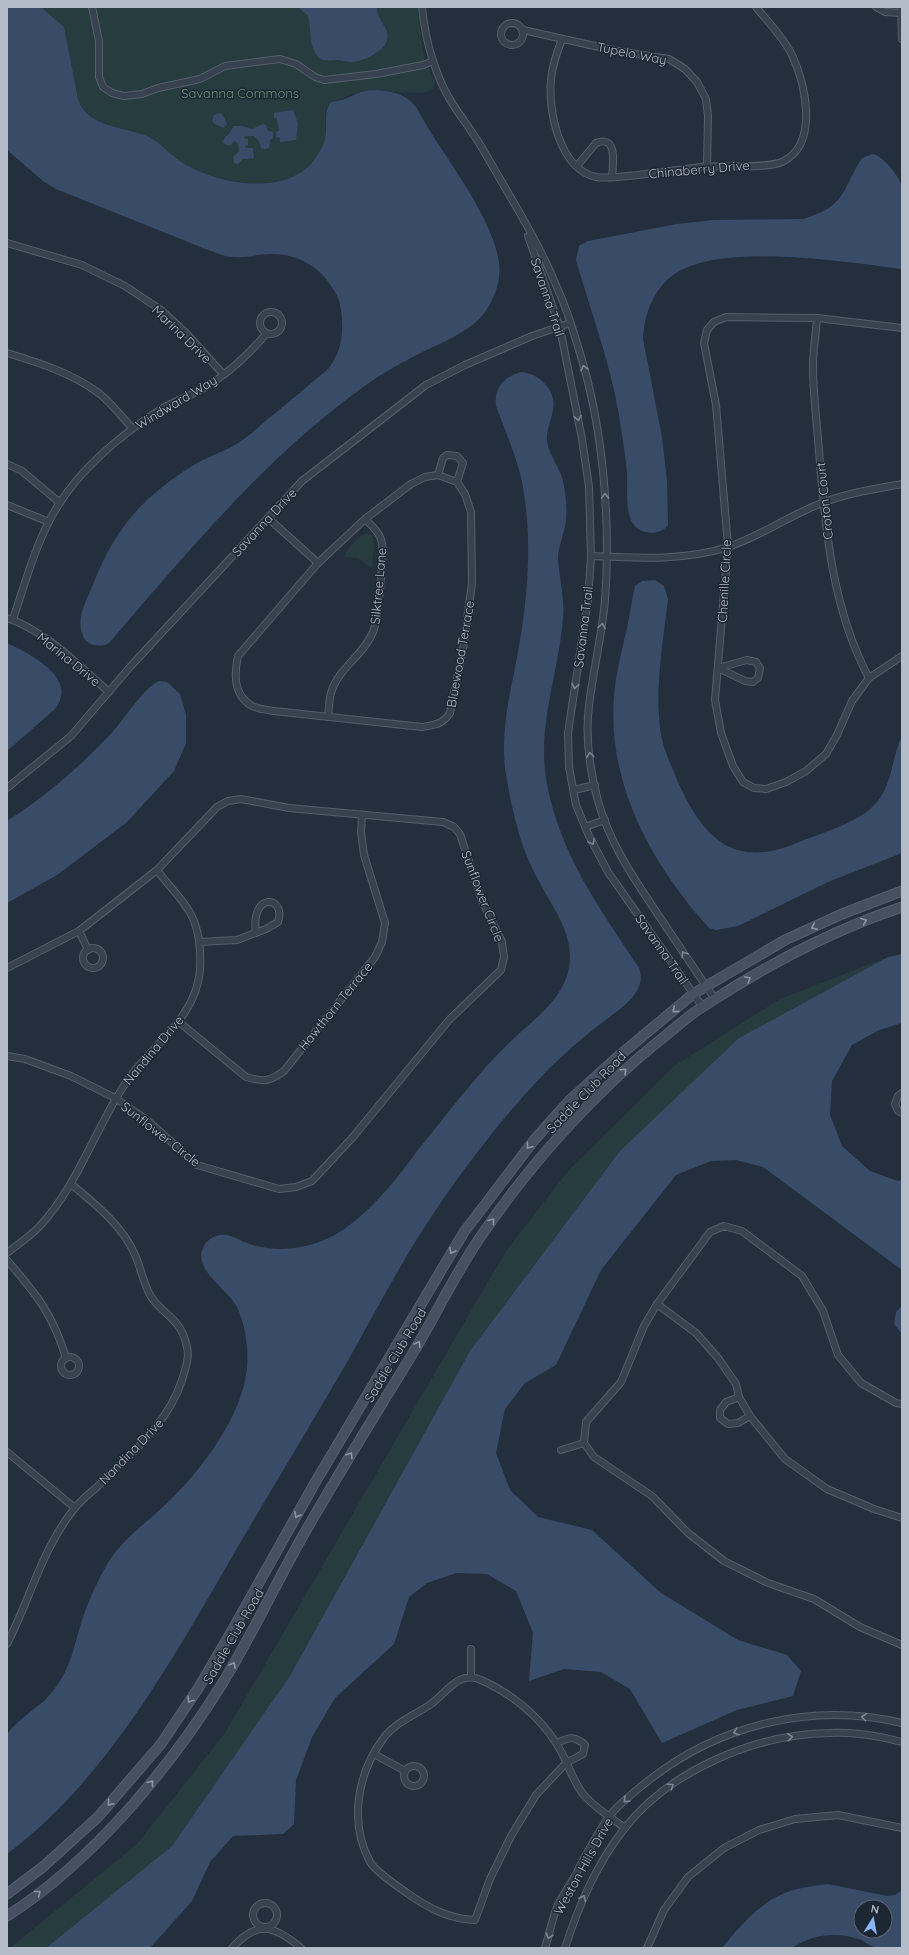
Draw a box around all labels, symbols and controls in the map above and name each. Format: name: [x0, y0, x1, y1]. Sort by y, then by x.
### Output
street label: Tupelo Way: [596, 38, 668, 68]
park label: Savanna Commons: [181, 85, 299, 101]
street label: Chinaberry Drive: [648, 157, 750, 181]
street label: Savanna Trail: [528, 256, 568, 338]
street label: Marina Drive: [149, 302, 215, 366]
one-way arrow: [581, 365, 589, 371]
street label: Windward Way: [132, 371, 220, 433]
one-way arrow: [574, 414, 582, 421]
street label: Croton Court: [812, 462, 836, 540]
street label: Savanna Drive: [228, 485, 300, 559]
one-way arrow: [600, 493, 609, 499]
street label: Chenille Circle: [714, 539, 734, 623]
street label: Silktree Lane: [367, 547, 389, 625]
street label: Savanna Trail: [570, 585, 596, 669]
street label: Bluewood Terrace: [443, 599, 477, 709]
one-way arrow: [597, 623, 606, 629]
street label: Marina Drive: [34, 629, 104, 689]
one-way arrow: [572, 682, 580, 689]
one-way arrow: [586, 752, 595, 758]
one-way arrow: [587, 838, 595, 845]
street label: Sunflower Circle: [458, 848, 508, 944]
street label: Savanna Trail: [632, 911, 692, 987]
one-way arrow: [861, 918, 868, 926]
one-way arrow: [811, 922, 818, 930]
one-way arrow: [681, 951, 689, 958]
street label: Hawthorn Terrace: [295, 959, 375, 1053]
one-way arrow: [744, 977, 751, 984]
one-way arrow: [672, 1005, 679, 1012]
street label: Nandina Drive: [119, 1012, 187, 1088]
street label: Saddle Club Road: [543, 1048, 629, 1136]
one-way arrow: [619, 1068, 627, 1076]
street label: Sunflower Circle: [118, 1098, 204, 1170]
one-way arrow: [527, 1142, 534, 1149]
one-way arrow: [488, 1218, 495, 1225]
one-way arrow: [450, 1247, 457, 1254]
street label: Saddle Club Road: [361, 1305, 429, 1405]
one-way arrow: [413, 1341, 420, 1348]
street label: Nandina Drive: [95, 1415, 167, 1487]
one-way arrow: [345, 1452, 353, 1459]
one-way arrow: [294, 1511, 301, 1518]
street label: Saddle Club Road: [199, 1586, 267, 1686]
one-way arrow: [228, 1661, 235, 1669]
one-way arrow: [187, 1696, 195, 1703]
one-way arrow: [861, 1712, 867, 1721]
one-way arrow: [732, 1728, 739, 1736]
one-way arrow: [787, 1733, 793, 1742]
one-way arrow: [147, 1781, 154, 1788]
one-way arrow: [666, 1784, 673, 1791]
one-way arrow: [623, 1795, 631, 1803]
one-way arrow: [108, 1798, 115, 1806]
street label: Weston Hills Drive: [550, 1815, 616, 1917]
one-way arrow: [34, 1891, 41, 1898]
one-way arrow: [578, 1895, 586, 1903]
north arrow: [853, 1899, 893, 1939]
text: N: [870, 1902, 880, 1917]
one-way arrow: [545, 1932, 554, 1939]

